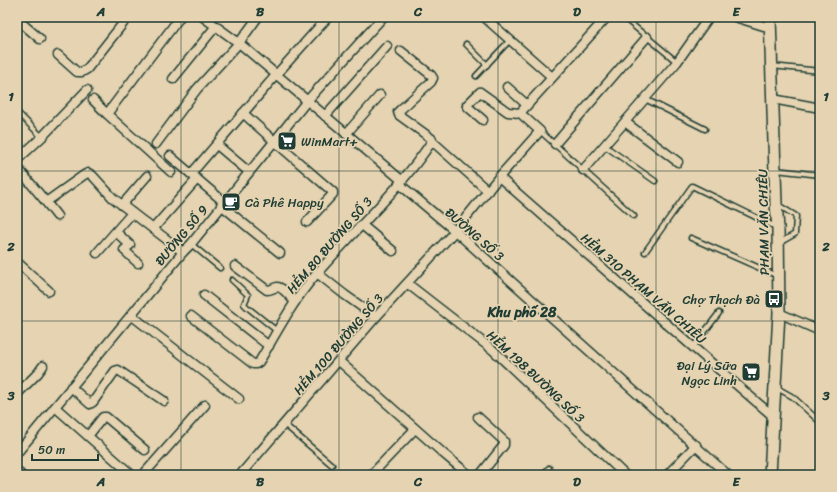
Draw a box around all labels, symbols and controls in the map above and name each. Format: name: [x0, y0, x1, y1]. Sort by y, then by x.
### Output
text: A: [96, 0, 105, 23]
text: B: [256, 0, 265, 23]
text: C: [413, 0, 423, 23]
text: D: [573, 0, 581, 23]
text: E: [732, 0, 741, 23]
text: 1: [8, 85, 14, 108]
text: 1: [823, 85, 829, 108]
supermarket icon: WinMart+: [276, 130, 298, 152]
place label: WinMart+: [301, 130, 358, 153]
street label: PHẠM VĂN CHIÊU: [751, 168, 776, 275]
cafe icon: Cà Phê Happy: [220, 191, 242, 213]
place label: Cà Phê Happy: [245, 191, 324, 214]
street label: HẺM 80 ĐƯỜNG SỐ 3: [280, 191, 378, 299]
street label: ĐƯỜNG SỐ 9: [149, 200, 214, 271]
street label: ĐƯỜNG SỐ 3: [440, 202, 510, 267]
street label: HẺM 310 PHẠM VĂN CHIÊU: [575, 227, 712, 350]
text: 2: [6, 235, 15, 258]
text: 2: [821, 235, 830, 258]
street label: HẺM 100 ĐƯỜNG SỐ 3: [287, 288, 389, 400]
place label: Chợ Thạch Đà: [683, 288, 760, 311]
bus stop icon: Chợ Thạch Đà: [763, 288, 785, 310]
district label: Khu phố 28: [487, 300, 557, 325]
street label: HẺM 198 ĐƯỜNG SỐ 3: [481, 324, 590, 428]
place label: Đại Lý Sữa Ngọc Linh: [677, 354, 737, 392]
supermarket icon: Đại Lý Sữa Ngọc Linh: [740, 361, 762, 383]
text: 3: [6, 384, 15, 407]
text: 3: [821, 384, 830, 407]
scale bar: [32, 436, 98, 462]
text: 50 m: [38, 439, 65, 461]
text: A: [96, 470, 105, 492]
text: B: [256, 470, 265, 492]
text: C: [413, 470, 423, 492]
text: D: [573, 470, 581, 492]
text: E: [732, 470, 741, 492]

